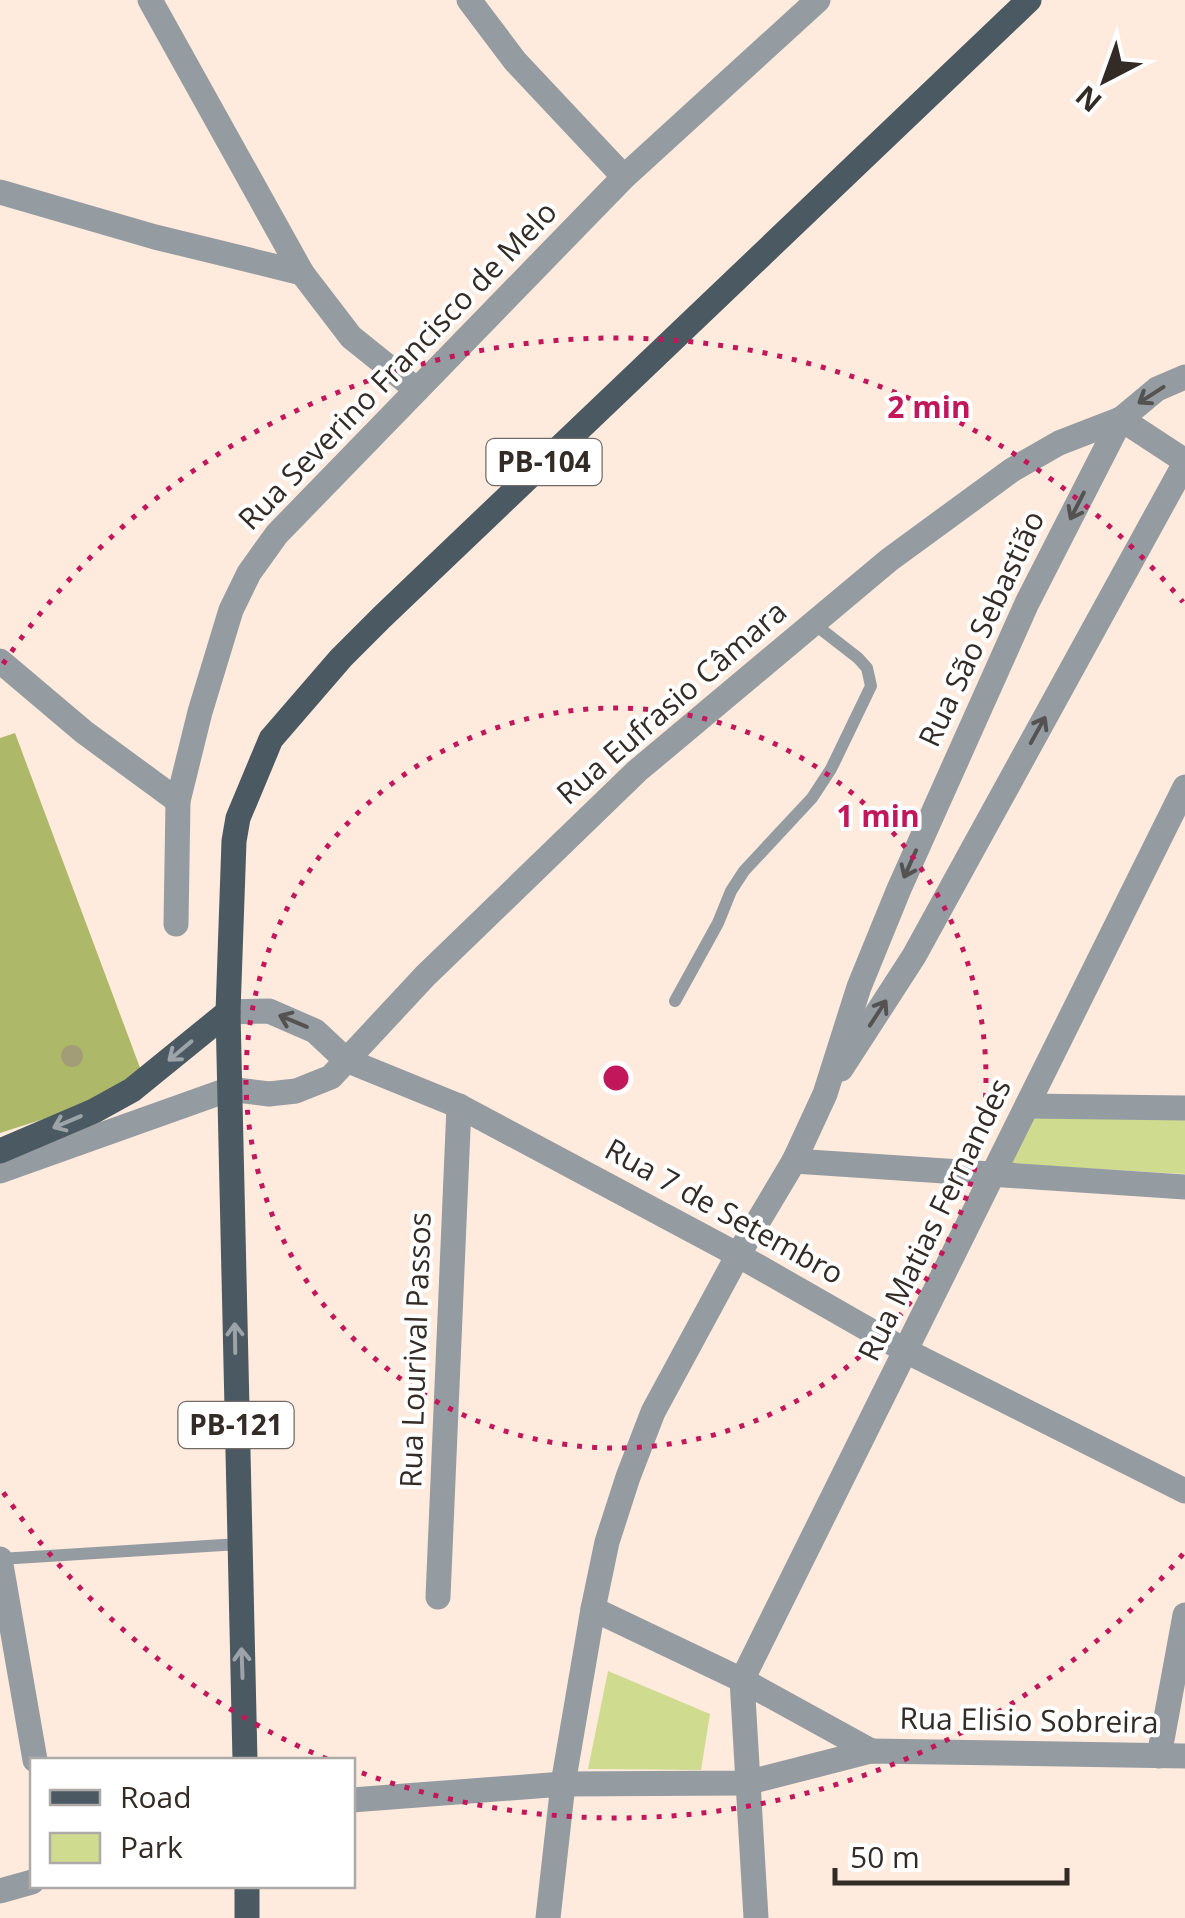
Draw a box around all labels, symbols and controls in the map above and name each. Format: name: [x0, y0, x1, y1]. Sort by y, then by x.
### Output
north arrow: [1055, 30, 1155, 130]
text: N: [1067, 78, 1109, 121]
street label: Rua Severino Francisco de Melo: [229, 192, 565, 538]
one-way arrow: [1137, 384, 1165, 405]
text: 2 min: [887, 386, 971, 427]
road number: PB-104: [486, 439, 602, 485]
one-way arrow: [1067, 491, 1086, 521]
street label: Rua São Sebastião: [908, 504, 1053, 753]
street label: Rua Eufrasio Câmara: [547, 591, 795, 813]
one-way arrow: [1029, 716, 1049, 746]
text: 1 min: [836, 795, 920, 836]
one-way arrow: [900, 848, 918, 879]
one-way arrow: [868, 999, 889, 1028]
one-way arrow: [278, 1011, 309, 1029]
one-way arrow: [168, 1040, 194, 1062]
centre of rings: [598, 1060, 634, 1096]
street label: Rua Matias Fernandes: [847, 1071, 1020, 1367]
one-way arrow: [52, 1114, 83, 1132]
street label: Rua 7 de Setembro: [598, 1128, 851, 1293]
street label: Rua Lourival Passos: [389, 1211, 440, 1489]
one-way arrow: [225, 1323, 244, 1355]
road number: PB-121: [178, 1402, 294, 1448]
one-way arrow: [232, 1648, 251, 1680]
street label: Rua Elisio Sobreira: [899, 1697, 1159, 1742]
legend: [30, 1758, 355, 1888]
text: Road: [120, 1776, 192, 1817]
scale bar: [835, 1823, 1068, 1885]
text: Park: [120, 1826, 183, 1867]
text: 50 m: [850, 1836, 920, 1877]

